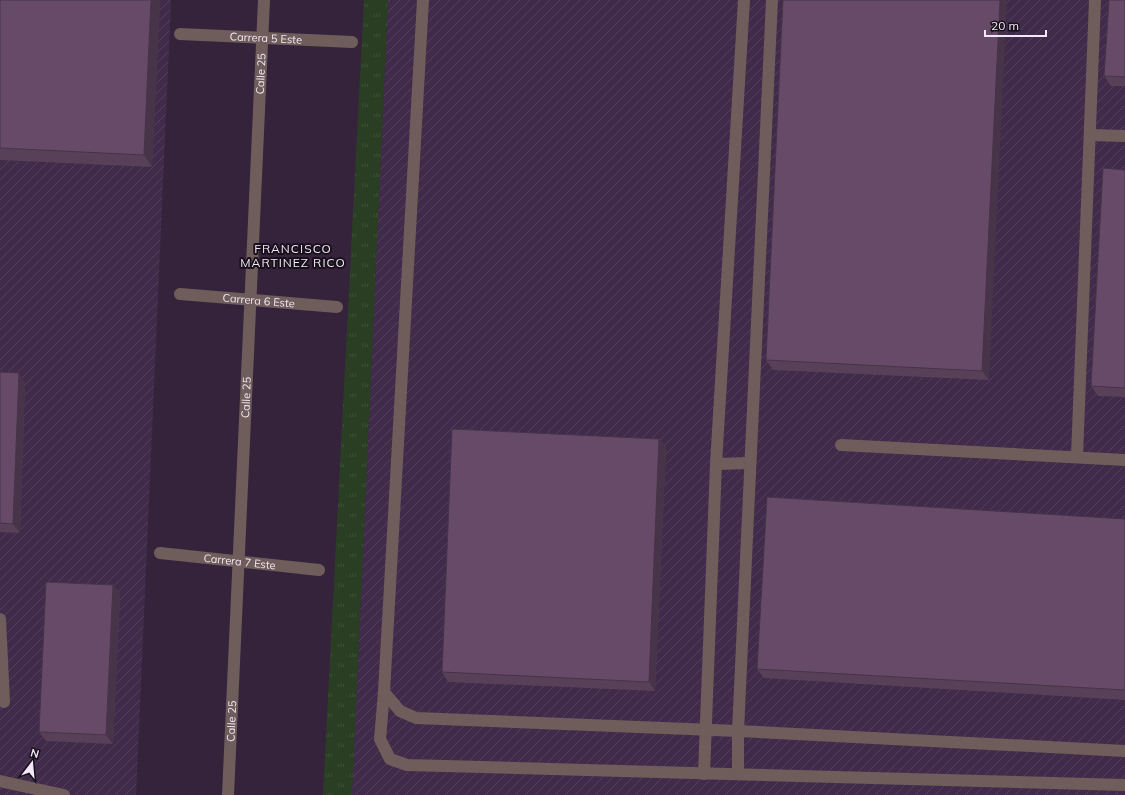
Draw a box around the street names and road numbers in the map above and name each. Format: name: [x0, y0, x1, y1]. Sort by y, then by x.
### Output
street label: Carrera 5 Este: [229, 29, 302, 47]
street label: Calle 25: [253, 52, 269, 95]
street label: Carrera 6 Este: [222, 291, 295, 310]
street label: Calle 25: [238, 376, 254, 418]
street label: Carrera 7 Este: [203, 551, 276, 572]
street label: Calle 25: [223, 700, 239, 742]

